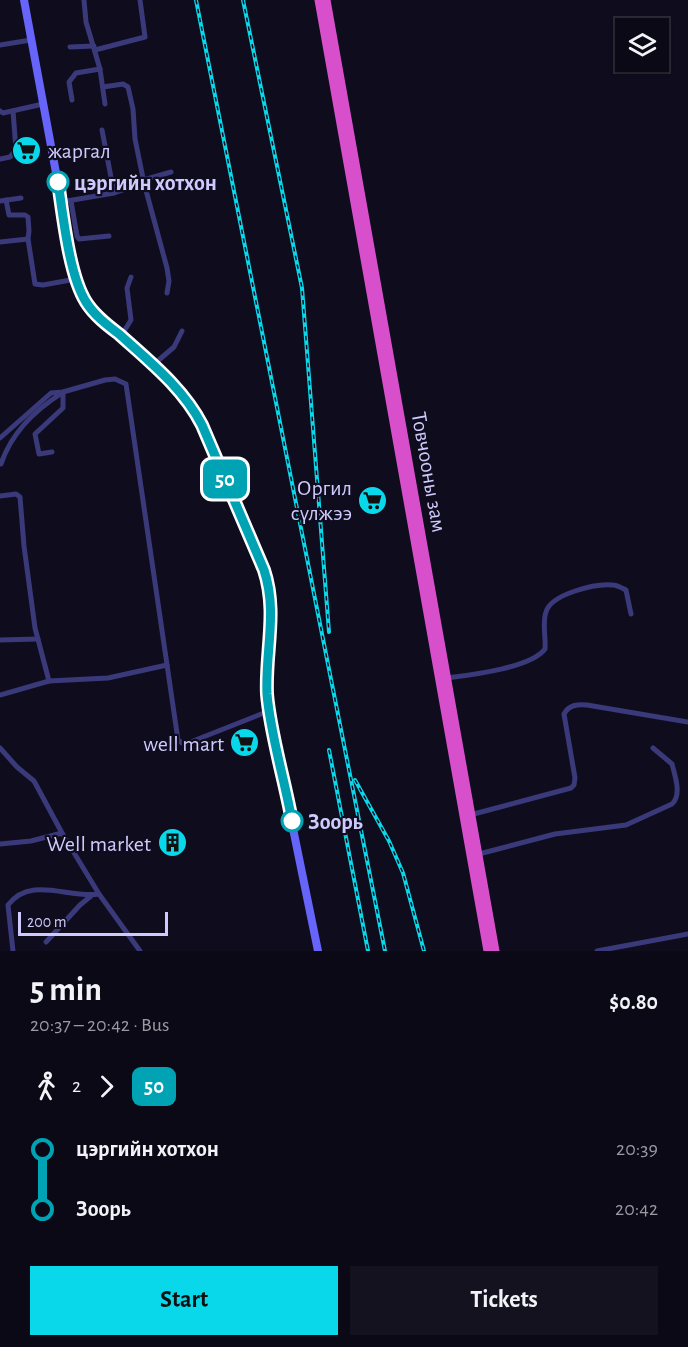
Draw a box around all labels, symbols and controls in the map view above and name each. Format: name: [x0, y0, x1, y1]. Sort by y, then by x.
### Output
map controls: [615, 18, 669, 72]
button: layers: [615, 18, 669, 72]
supermarket icon: жаргал: [11, 134, 43, 166]
place label: жаргал: [48, 140, 111, 162]
marker: цэргийн хотхон: [47, 171, 69, 193]
place label: цэргийн хотхон: [74, 172, 217, 194]
street label: Товчооны зам: [408, 410, 450, 534]
line badge: 50: [198, 460, 252, 498]
text: 50: [215, 469, 235, 490]
place label: Оргил сүлжээ: [291, 477, 352, 524]
supermarket icon: Оргил сүлжээ: [357, 484, 389, 516]
supermarket icon: well mart: [229, 727, 261, 759]
place label: well mart: [143, 733, 224, 755]
marker: Зоорь: [281, 810, 303, 832]
place label: Зоорь: [308, 811, 364, 833]
building icon: Well market: [156, 827, 188, 859]
place label: Well market: [46, 833, 151, 855]
scale bar: [18, 909, 168, 936]
text: 200 m: [27, 914, 67, 930]
text: 5 min: [30, 974, 102, 1007]
text: $0.80: [609, 991, 658, 1013]
text: 20:37 – 20:42 · Bus: [30, 1015, 169, 1035]
icon: walk: [30, 1070, 63, 1103]
icon: forward: [90, 1070, 123, 1103]
text: 2: [72, 1076, 81, 1096]
text: 50: [144, 1076, 164, 1097]
text: цэргийн хотхон: [76, 1138, 219, 1160]
text: 20:39: [616, 1139, 658, 1159]
text: Зоорь: [76, 1198, 131, 1220]
text: 20:42: [615, 1199, 658, 1219]
button: Start: [30, 1266, 338, 1335]
button: Tickets: [350, 1266, 658, 1335]

